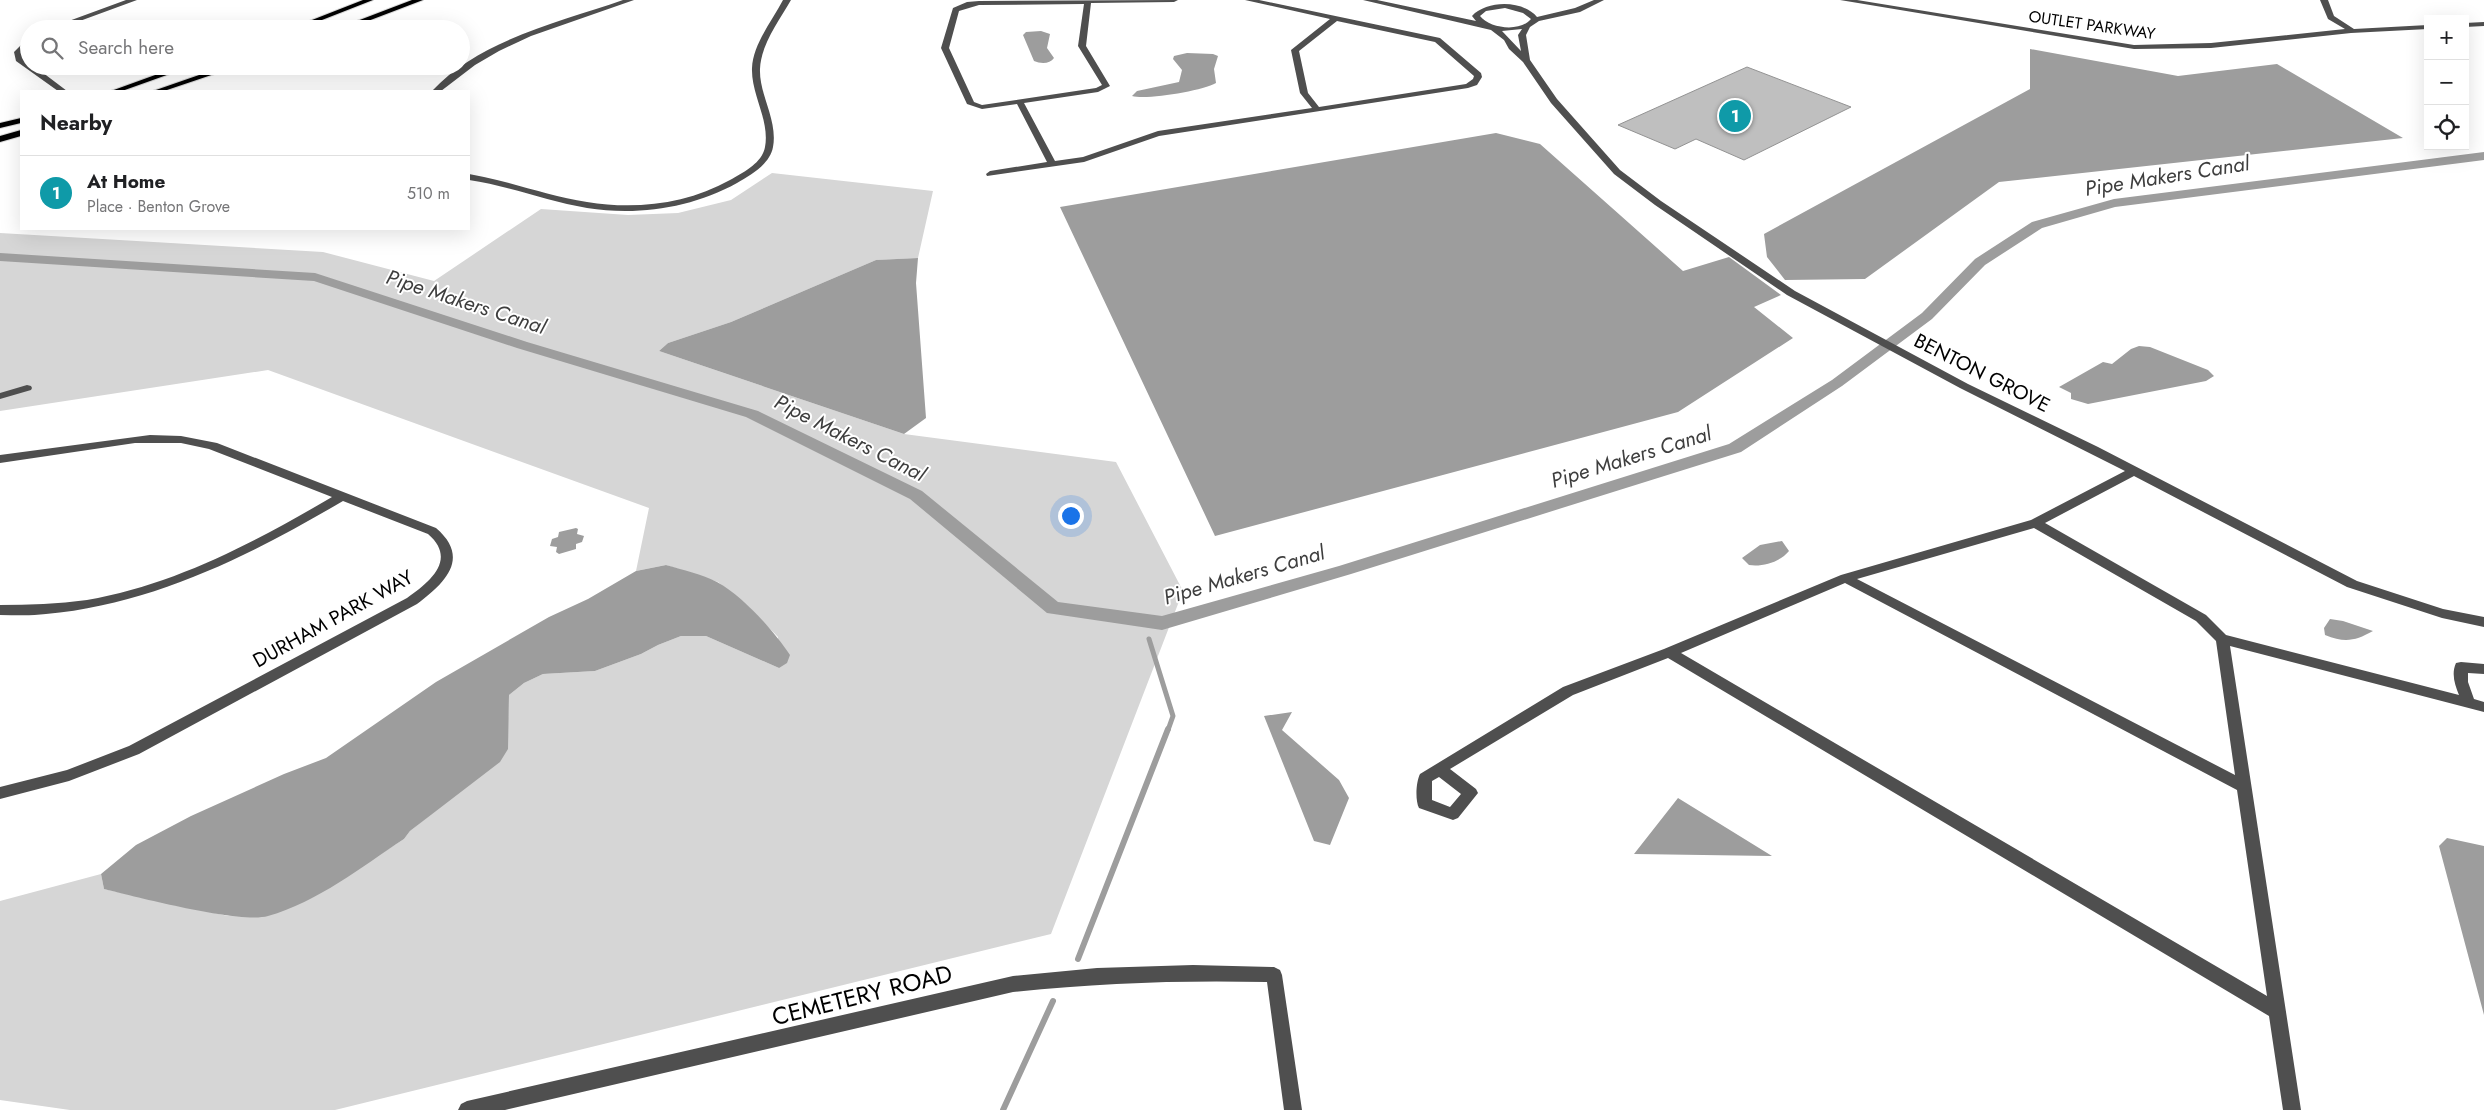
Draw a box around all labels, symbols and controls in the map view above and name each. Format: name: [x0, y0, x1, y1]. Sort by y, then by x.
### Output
street label: OUTLET PARKWAY: [2027, 5, 2157, 45]
map controls: [2424, 15, 2469, 150]
button: +: [2424, 15, 2469, 60]
search box: [20, 20, 470, 75]
icon: search: [38, 34, 66, 62]
text: Search here: [78, 34, 174, 61]
button: −: [2424, 60, 2469, 105]
pin: 1: [1719, 97, 1751, 135]
button: locate: [2424, 105, 2469, 150]
text: Nearby: [40, 108, 112, 138]
water label: Pipe Makers Canal: [2083, 148, 2253, 204]
text: At Home: [87, 168, 165, 195]
text: 1: [52, 182, 60, 205]
text: 510 m: [407, 182, 450, 205]
text: Place · Benton Grove: [87, 195, 230, 218]
water label: Pipe Makers Canal: [382, 262, 551, 342]
street label: BENTON GROVE: [1909, 326, 2055, 420]
water label: Pipe Makers Canal: [769, 387, 932, 490]
water label: Pipe Makers Canal: [1547, 418, 1716, 496]
your location: [1058, 503, 1084, 529]
water label: Pipe Makers Canal: [1160, 537, 1329, 612]
street label: DURHAM PARK WAY: [248, 563, 419, 675]
street label: CEMETERY ROAD: [768, 956, 956, 1034]

